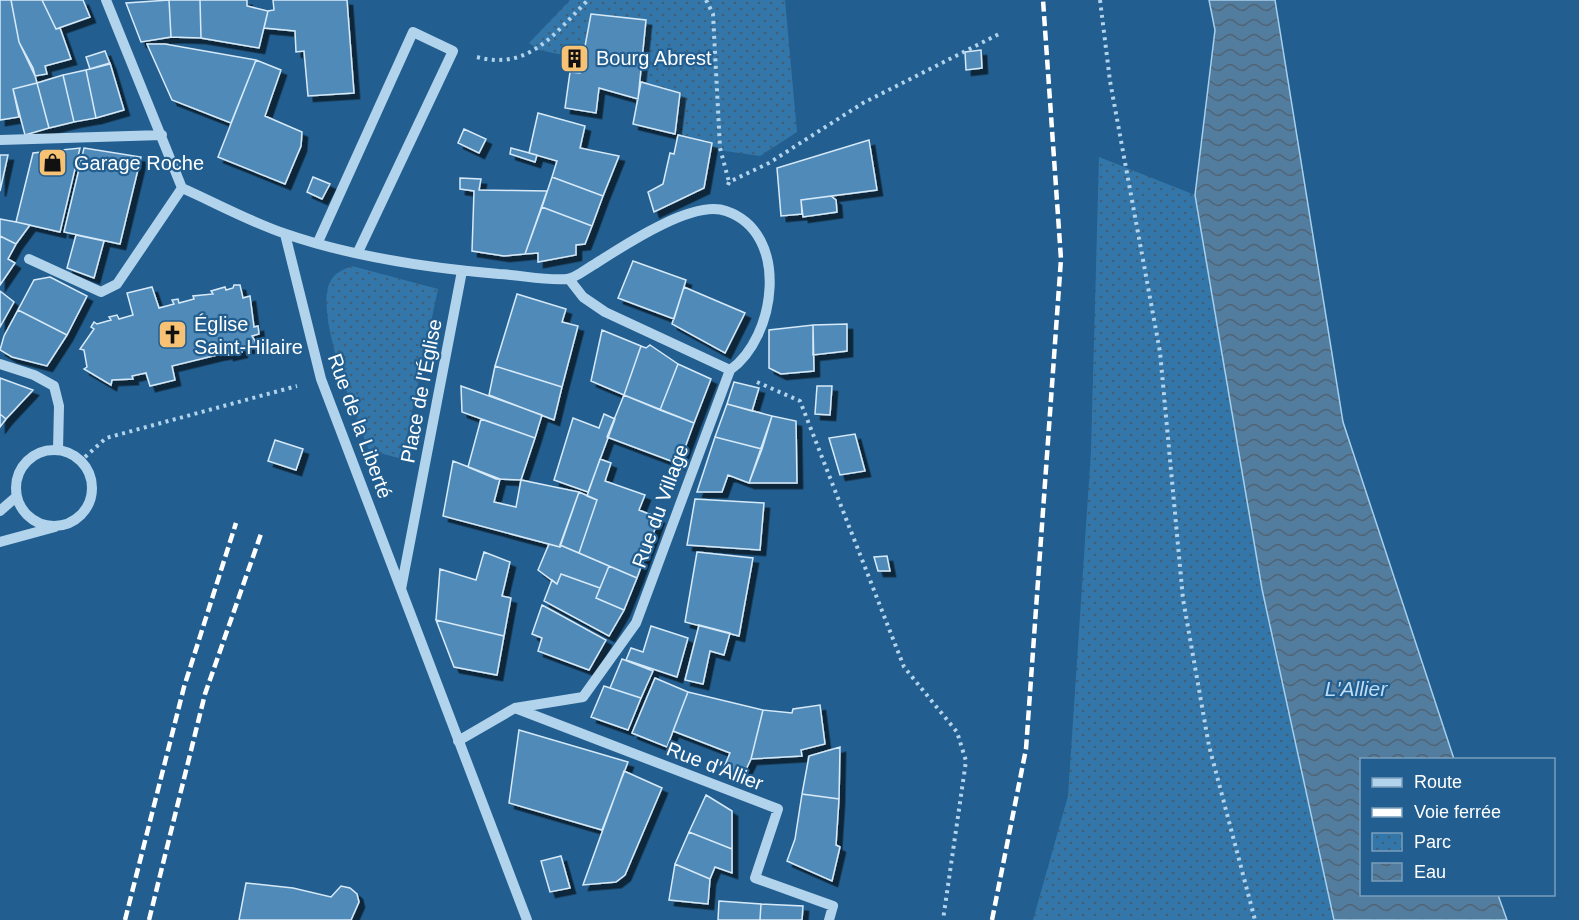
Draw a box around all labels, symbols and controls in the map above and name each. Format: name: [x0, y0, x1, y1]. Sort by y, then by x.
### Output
building icon: Bourg Abrest: [559, 42, 591, 74]
place label: Bourg Abrest: [596, 47, 712, 69]
shop icon: Garage Roche: [37, 147, 69, 179]
place label: Garage Roche: [74, 152, 204, 174]
place label: Église Saint-Hilaire: [194, 313, 303, 358]
street label: Place de l'Église: [396, 317, 446, 465]
church icon: Église Saint-Hilaire: [157, 319, 189, 351]
street label: Rue de la Liberté: [324, 351, 396, 501]
street label: Rue du Village: [627, 441, 693, 571]
water label: L'Allier: [1325, 677, 1388, 700]
street label: Rue d'Allier: [664, 738, 767, 795]
legend: [1360, 758, 1555, 896]
text: Route: [1414, 772, 1462, 792]
text: Voie ferrée: [1414, 802, 1501, 822]
text: Parc: [1414, 832, 1451, 852]
text: Eau: [1414, 862, 1446, 882]

